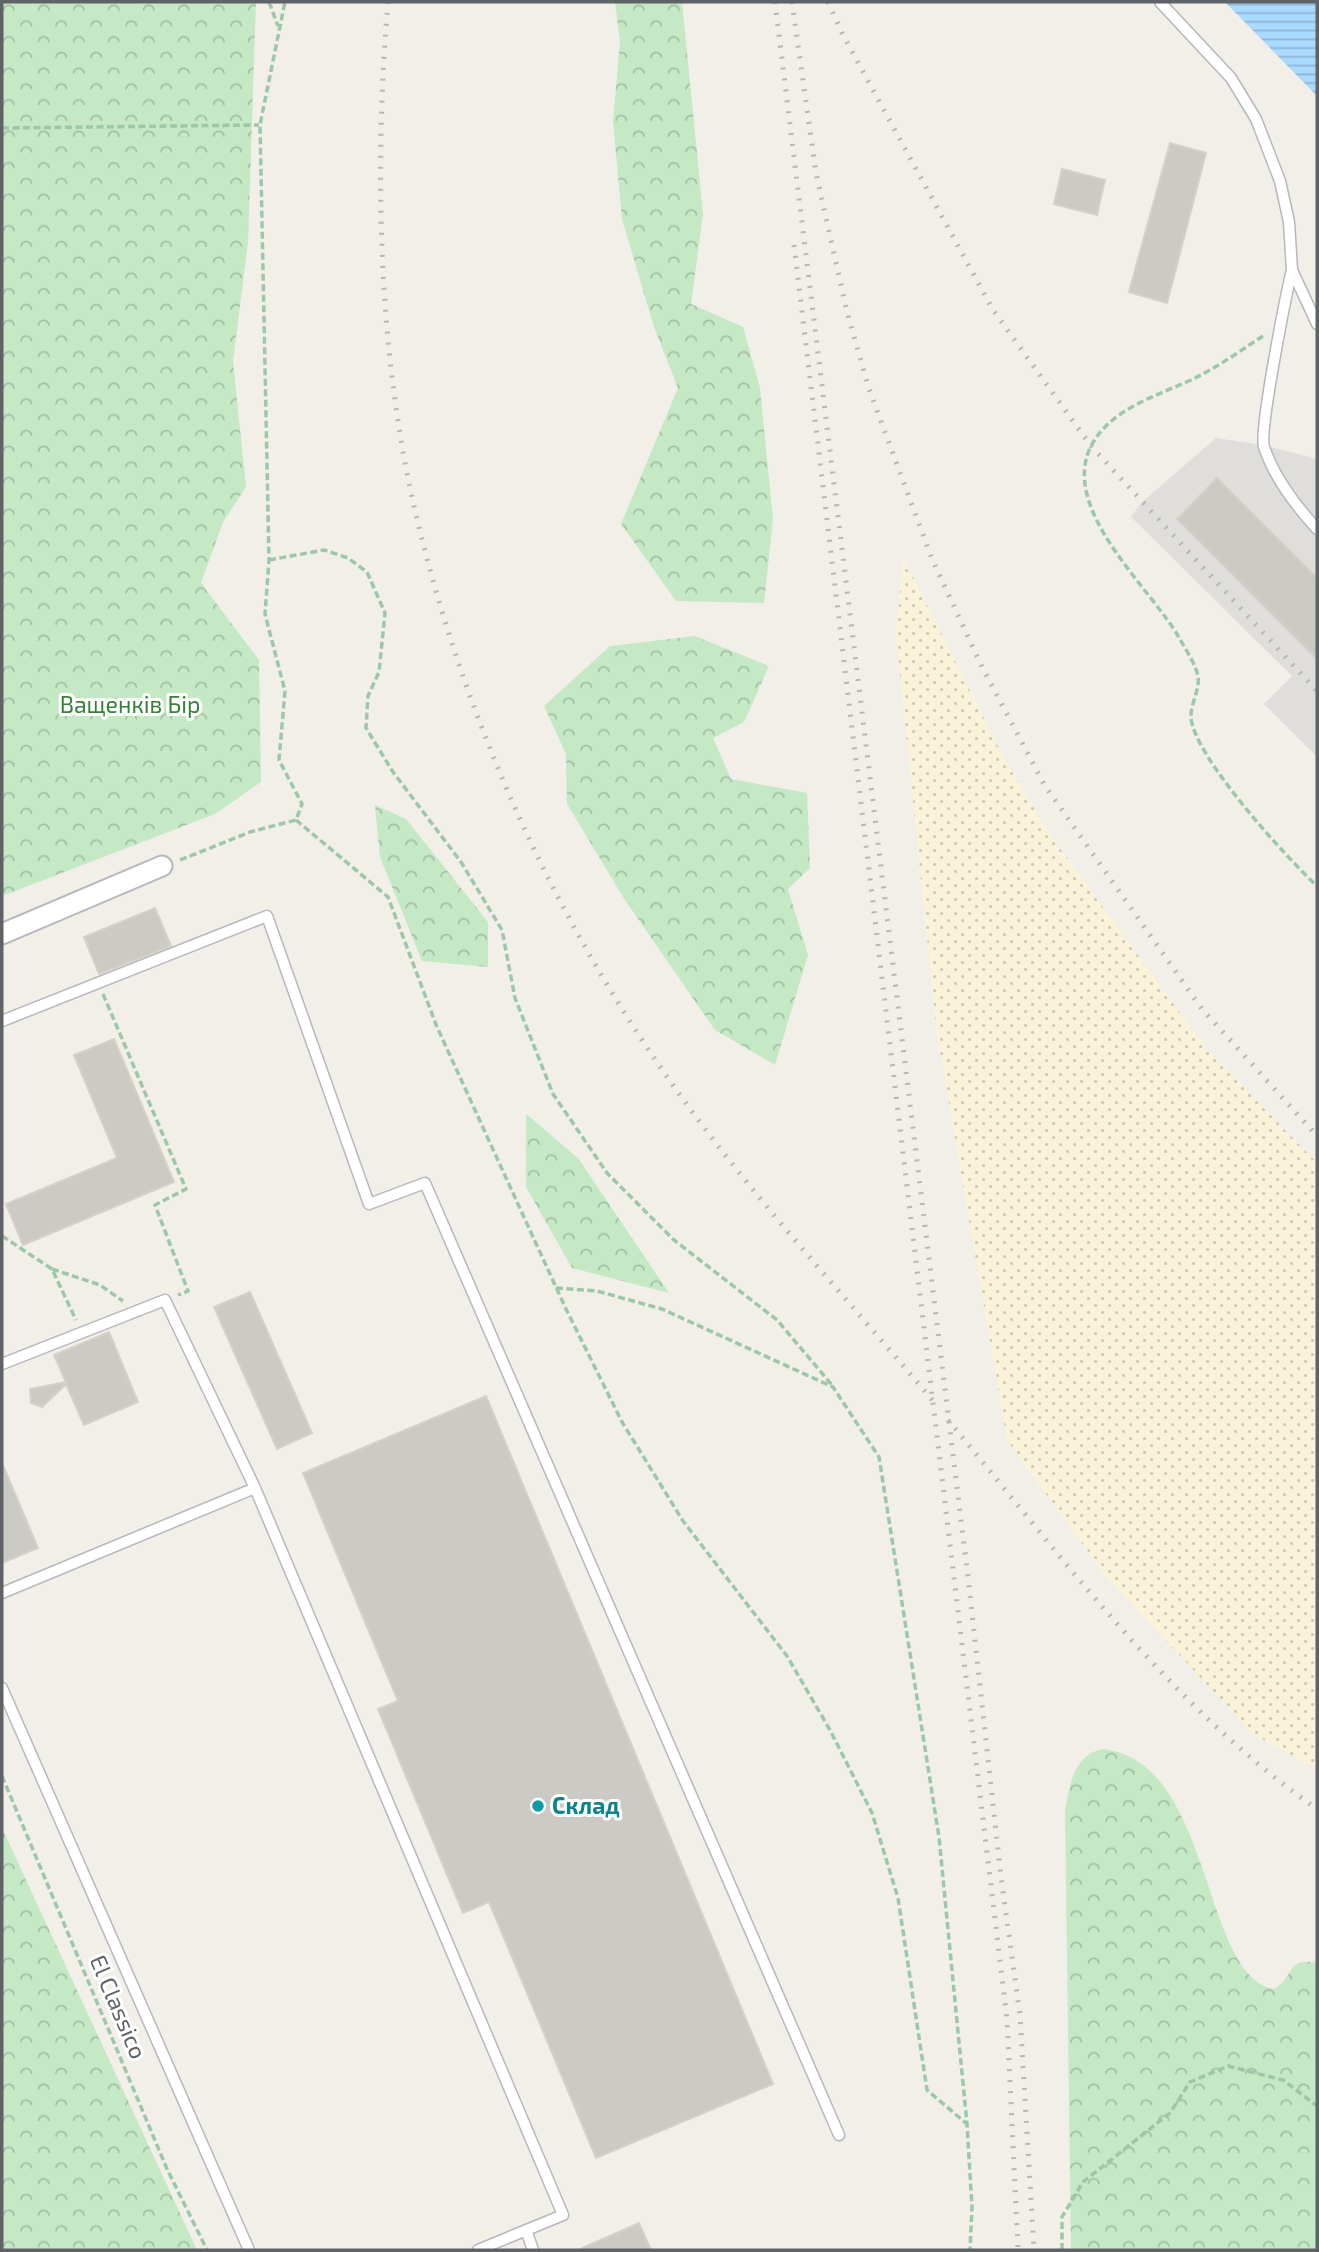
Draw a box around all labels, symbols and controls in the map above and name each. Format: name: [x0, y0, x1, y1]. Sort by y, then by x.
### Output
park label: Ващенків Бір: [60, 690, 200, 718]
place label: Склад: [552, 1791, 620, 1819]
marker: Склад: [530, 1798, 546, 1814]
street label: El Classico: [85, 1950, 153, 2063]

